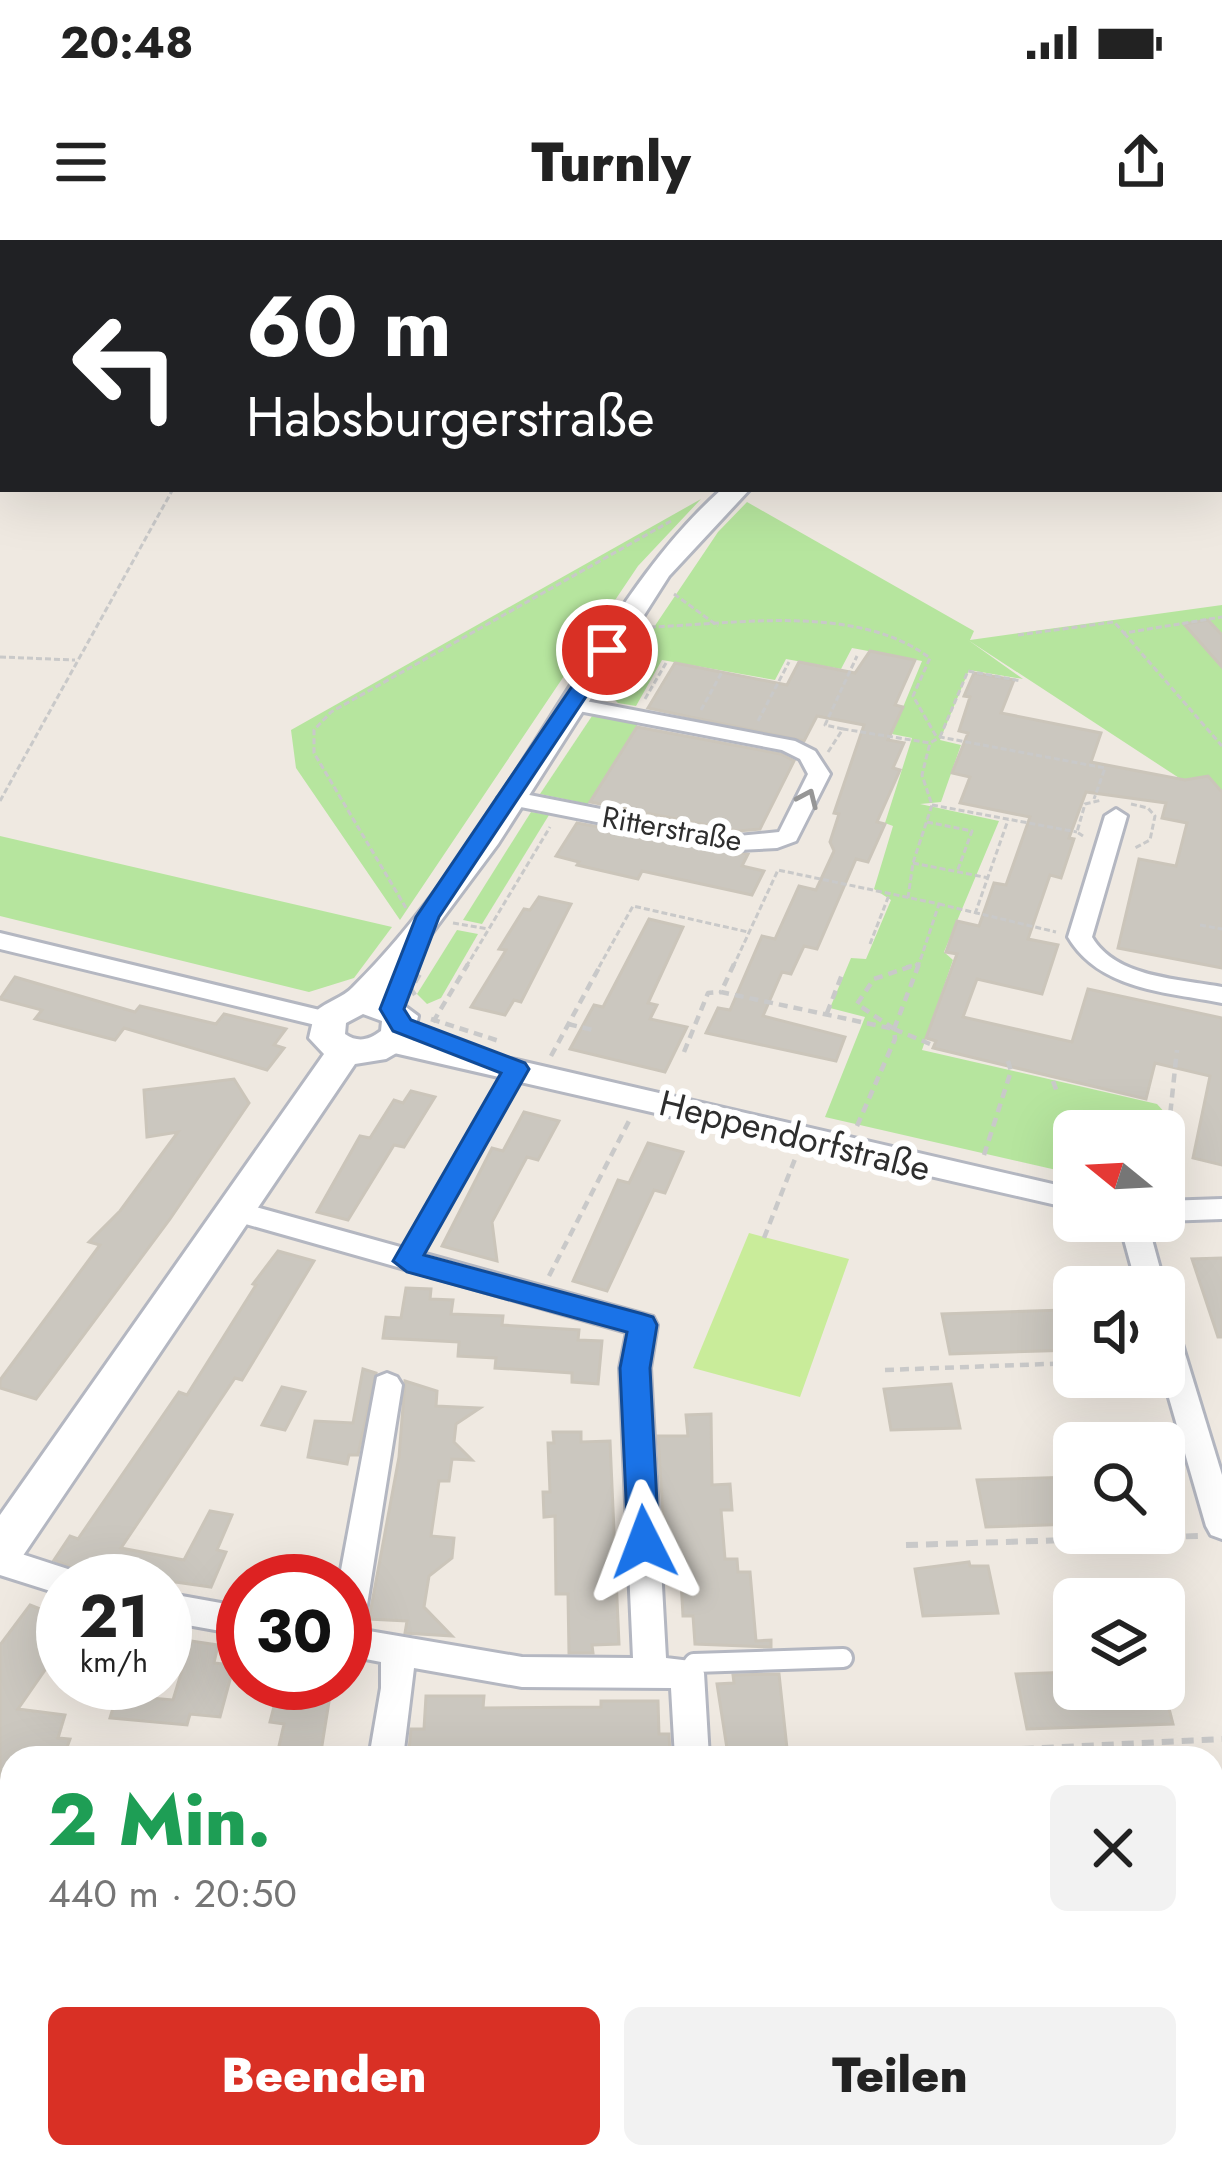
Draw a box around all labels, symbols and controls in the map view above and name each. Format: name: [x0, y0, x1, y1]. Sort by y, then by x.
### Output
text: 20:48: [60, 10, 193, 75]
text: Turnly: [531, 123, 691, 201]
icon: menu: [48, 129, 114, 195]
icon: share: [1108, 129, 1174, 195]
text: 60 m: [246, 266, 452, 388]
icon: left: [48, 288, 204, 444]
text: Habsburgerstraße: [246, 378, 655, 456]
pin: [556, 599, 658, 701]
icon: arrive: [574, 617, 640, 683]
one-way arrow: [793, 789, 817, 810]
street label: Ritterstraße: [599, 795, 745, 862]
street label: Heppendorfstraße: [654, 1076, 936, 1194]
north arrow: [1053, 1110, 1185, 1242]
map controls: [1053, 1110, 1185, 1710]
button: sound: [1053, 1266, 1185, 1398]
button: search: [1053, 1422, 1185, 1554]
position arrow: [581, 1479, 707, 1605]
speed limit sign: 30: [216, 1554, 372, 1710]
text: 21: [79, 1573, 149, 1660]
button: layers: [1053, 1578, 1185, 1710]
text: km/h: [80, 1640, 148, 1683]
text: 2 Min.: [48, 1768, 271, 1872]
button: close: [1050, 1785, 1176, 1911]
text: 440 m · 20:50: [48, 1865, 297, 1922]
button: Beenden: [48, 2007, 600, 2145]
button: Teilen: [624, 2007, 1176, 2145]

